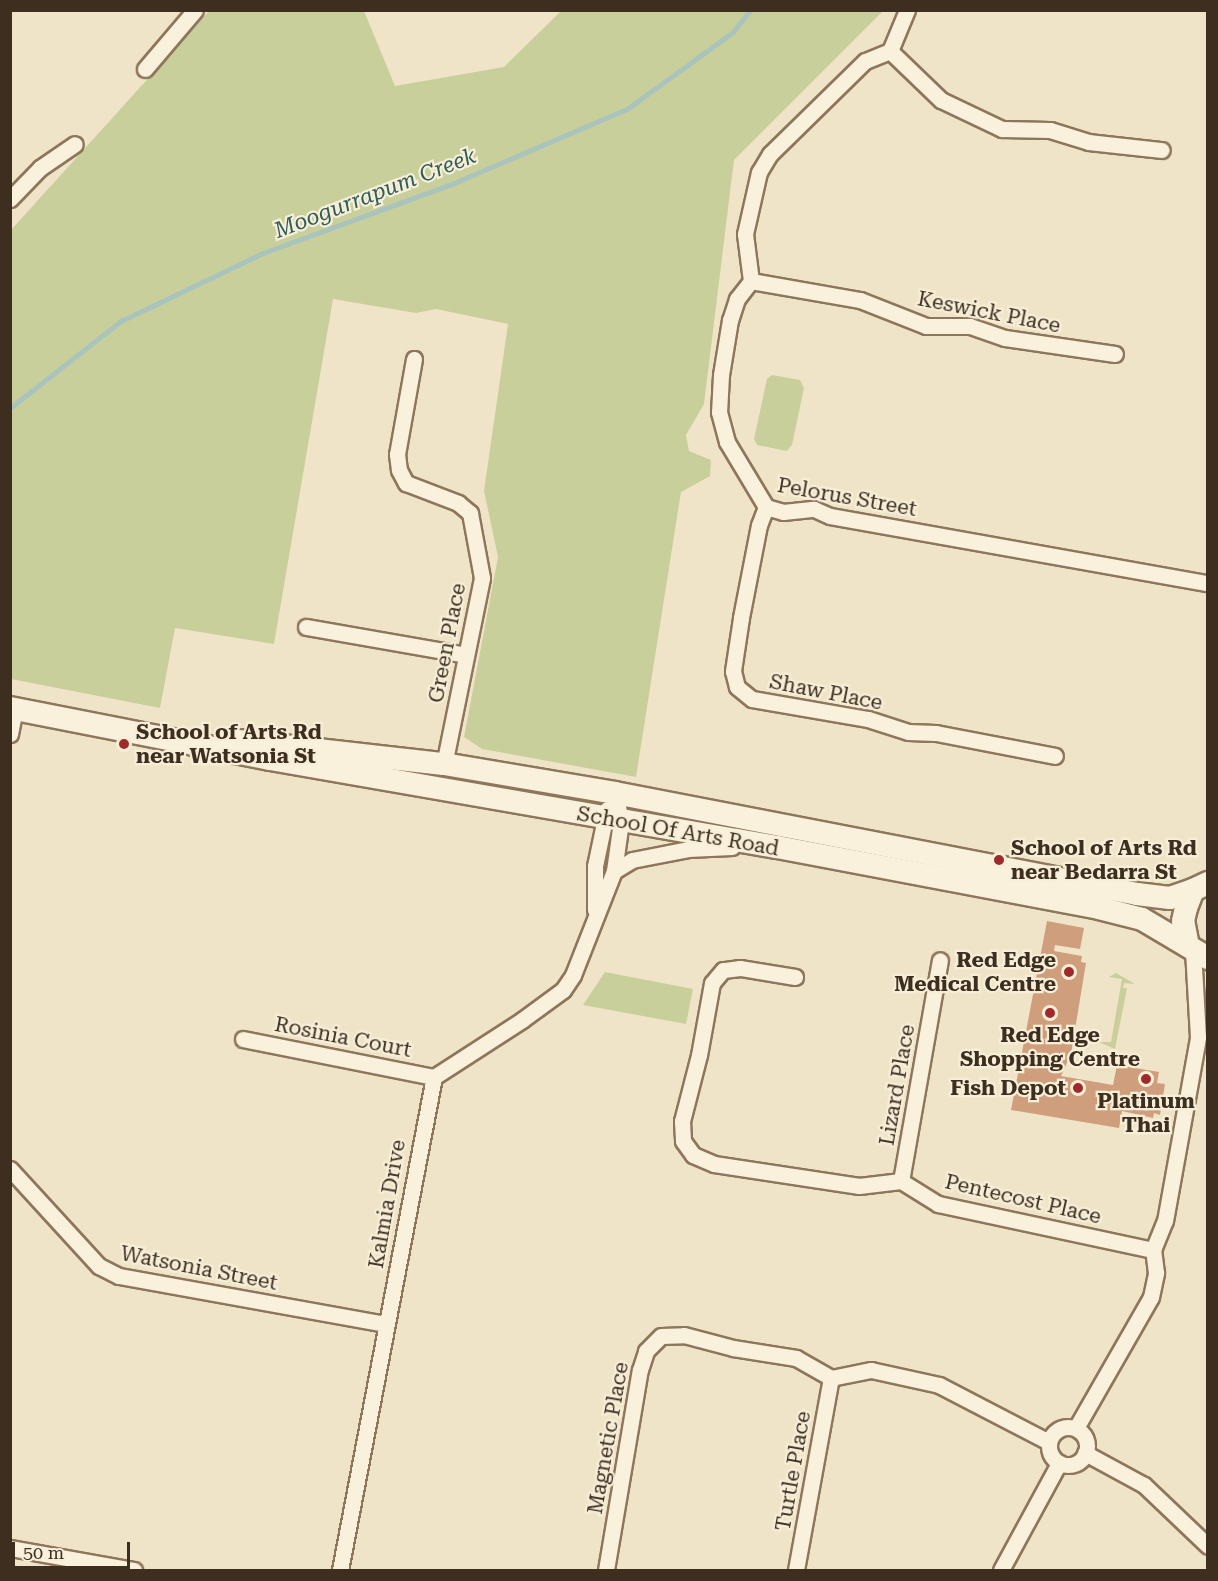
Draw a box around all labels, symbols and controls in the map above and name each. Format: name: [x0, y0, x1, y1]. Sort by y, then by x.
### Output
water label: Moogurrapum Creek: [270, 142, 480, 244]
street label: Keswick Place: [915, 286, 1063, 338]
street label: Pelorus Street: [775, 472, 919, 522]
street label: Green Place: [423, 581, 471, 705]
street label: Shaw Place: [767, 669, 885, 715]
place label: School of Arts Rd near Watsonia St: [136, 719, 322, 769]
marker: School of Arts Rd near Watsonia St: [117, 737, 131, 751]
street label: School Of Arts Road: [575, 801, 781, 861]
place label: School of Arts Rd near Bedarra St: [1011, 835, 1197, 885]
marker: School of Arts Rd near Bedarra St: [992, 853, 1006, 867]
place label: Red Edge Medical Centre: [894, 947, 1056, 997]
marker: Red Edge Medical Centre: [1060, 963, 1078, 981]
marker: Red Edge Shopping Centre: [1043, 1006, 1057, 1020]
street label: Rosinia Court: [273, 1011, 413, 1063]
place label: Red Edge Shopping Centre: [960, 1022, 1140, 1072]
street label: Lizard Place: [874, 1023, 920, 1147]
marker: Platinum Thai: [1139, 1072, 1153, 1086]
place label: Fish Depot: [950, 1075, 1066, 1101]
marker: Fish Depot: [1071, 1081, 1085, 1095]
place label: Platinum Thai: [1097, 1088, 1195, 1138]
street label: Kalmia Drive: [363, 1138, 411, 1270]
street label: Pentecost Place: [943, 1169, 1103, 1229]
street label: Watsonia Street: [118, 1240, 280, 1296]
street label: Magnetic Place: [582, 1360, 634, 1516]
street label: Turtle Place: [770, 1409, 816, 1533]
scale bar: [15, 1530, 134, 1568]
text: 50 m: [23, 1542, 64, 1563]

